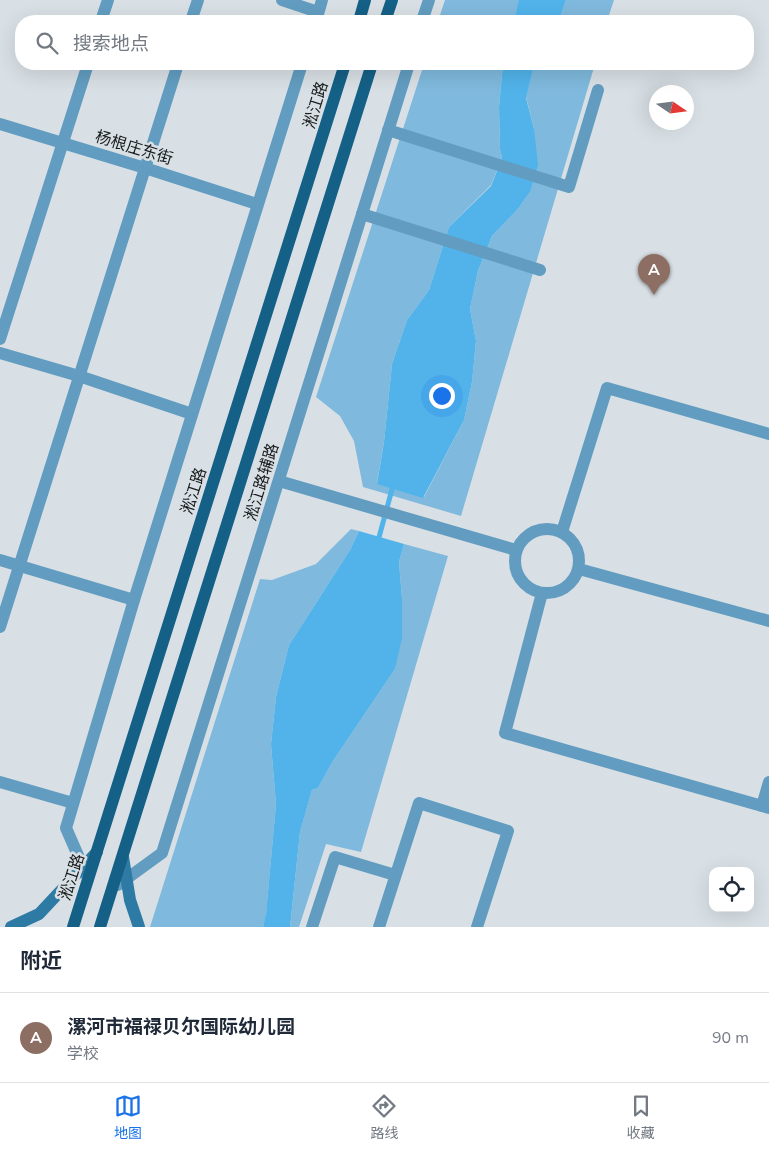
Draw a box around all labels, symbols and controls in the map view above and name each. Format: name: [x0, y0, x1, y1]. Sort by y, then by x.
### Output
search box: [15, 15, 754, 70]
icon: search: [33, 29, 61, 57]
text: 搜索地点: [73, 31, 149, 57]
street label: 淞江路: [298, 79, 334, 131]
north arrow: [649, 85, 694, 130]
street label: 杨根庄东街: [93, 126, 175, 170]
pin: A: [638, 254, 670, 295]
your location: [429, 383, 455, 409]
street label: 淞江路辅路: [240, 441, 284, 523]
street label: 淞江路: [176, 465, 212, 517]
street label: 淞江路: [54, 851, 90, 903]
map controls: [709, 867, 754, 912]
button: locate: [709, 867, 754, 912]
text: 附近: [20, 947, 62, 975]
text: 漯河市福禄贝尔国际幼儿园: [67, 1014, 295, 1040]
text: A: [30, 1027, 42, 1049]
text: 90 m: [712, 1027, 749, 1049]
text: 学校: [67, 1043, 99, 1065]
tab: 地图: [114, 1092, 142, 1143]
tab: 路线: [370, 1092, 398, 1143]
tab: 收藏: [627, 1092, 655, 1143]

